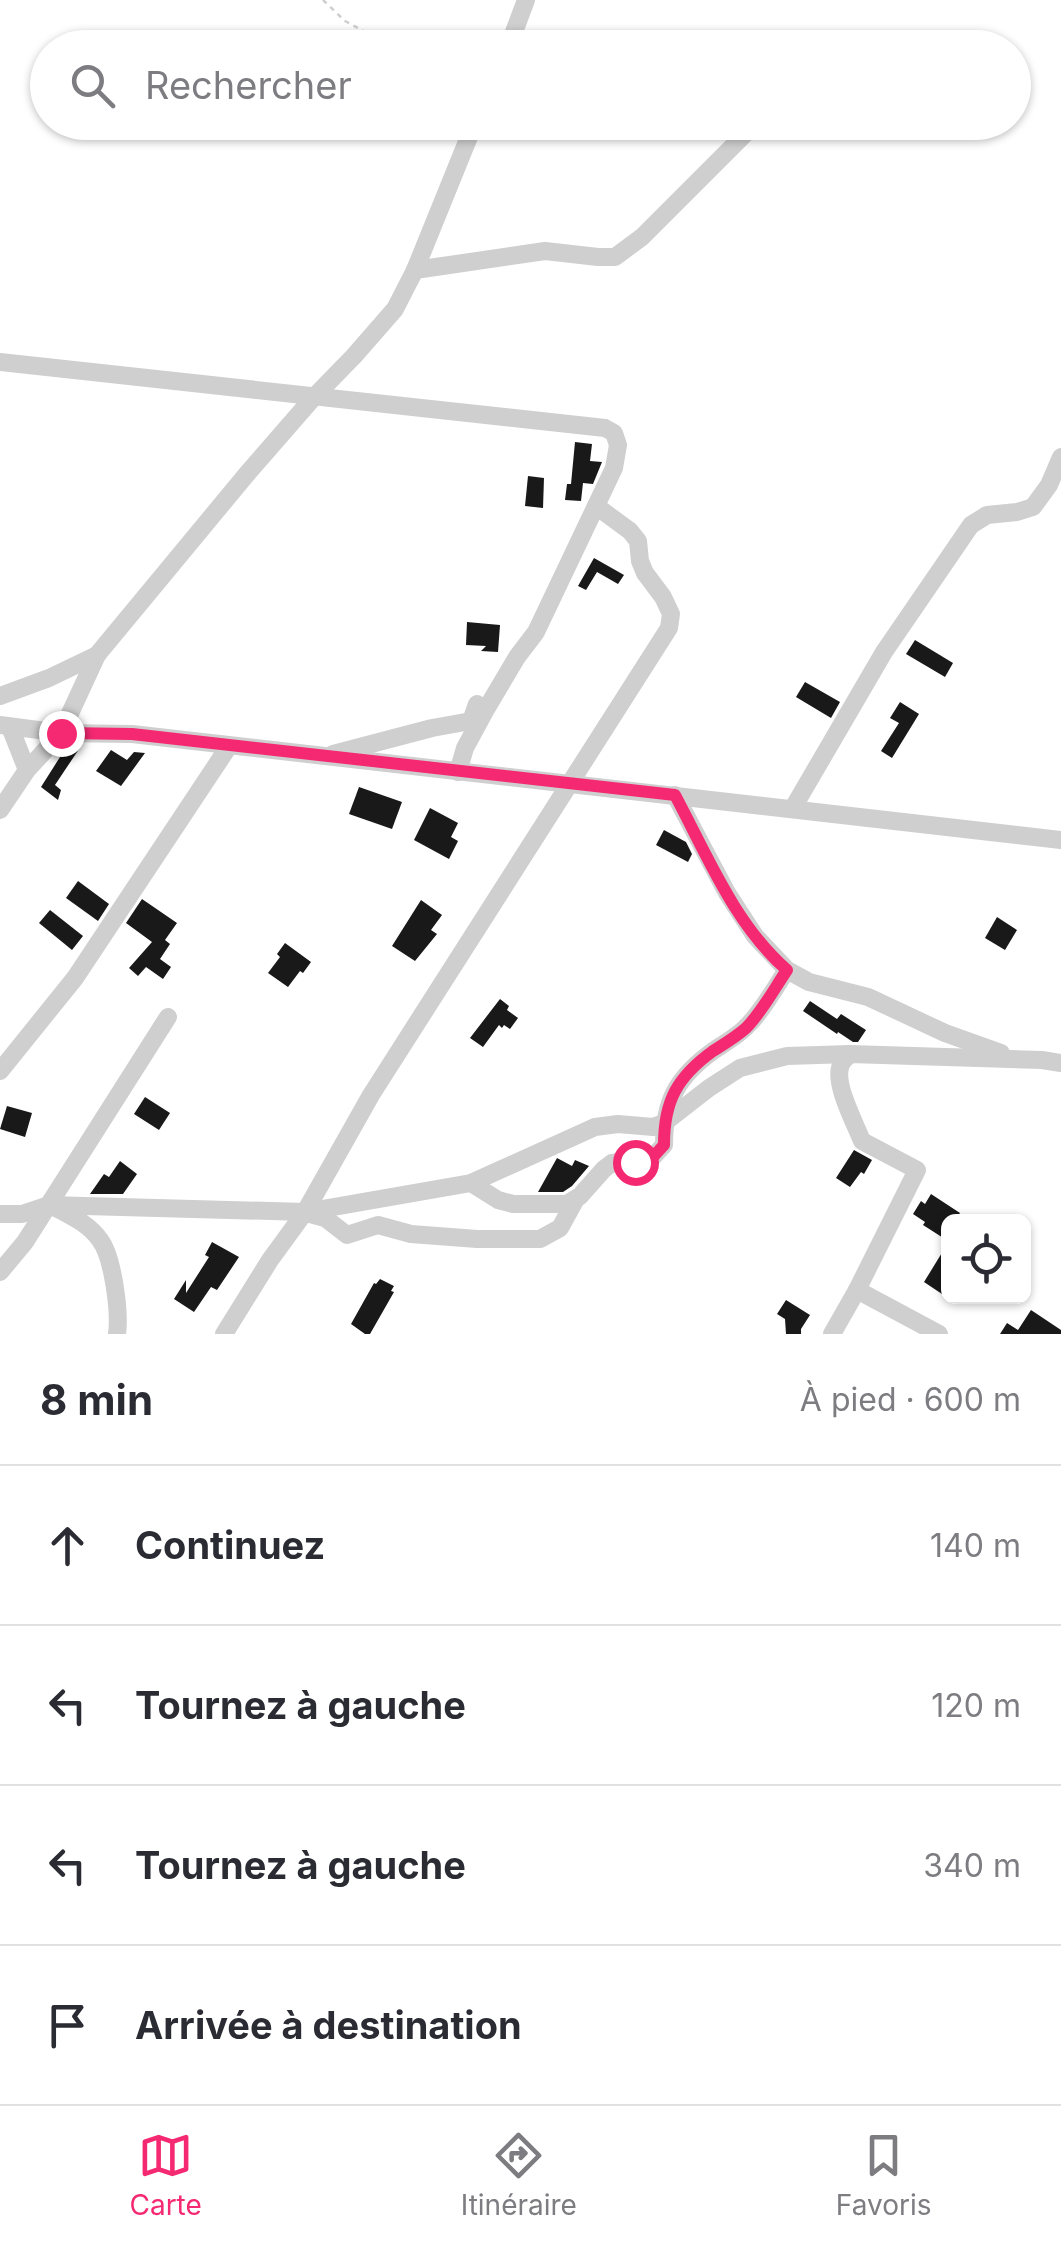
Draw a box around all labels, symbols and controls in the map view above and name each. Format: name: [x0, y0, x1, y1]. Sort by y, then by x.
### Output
search box: [30, 30, 1031, 140]
icon: search: [65, 58, 120, 113]
text: Rechercher: [145, 62, 352, 108]
route end: [39, 711, 85, 757]
route start: [613, 1140, 659, 1186]
map controls: [941, 1214, 1031, 1304]
button: locate: [941, 1214, 1031, 1304]
text: 8 min: [40, 1374, 153, 1425]
text: À pied · 600 m: [800, 1380, 1021, 1419]
icon: ahead: [40, 1518, 95, 1573]
text: Continuez: [135, 1522, 325, 1568]
text: 140 m: [930, 1526, 1021, 1565]
icon: left: [40, 1678, 95, 1733]
text: Tournez à gauche: [135, 1682, 466, 1728]
text: 120 m: [931, 1686, 1021, 1725]
icon: left: [40, 1838, 95, 1893]
text: Tournez à gauche: [135, 1842, 466, 1888]
text: 340 m: [923, 1846, 1021, 1885]
icon: arrive: [40, 1998, 95, 2053]
text: Arrivée à destination: [135, 2002, 522, 2048]
tab: Carte: [129, 2128, 202, 2222]
tab: Itinéraire: [461, 2128, 577, 2222]
tab: Favoris: [836, 2128, 932, 2222]

